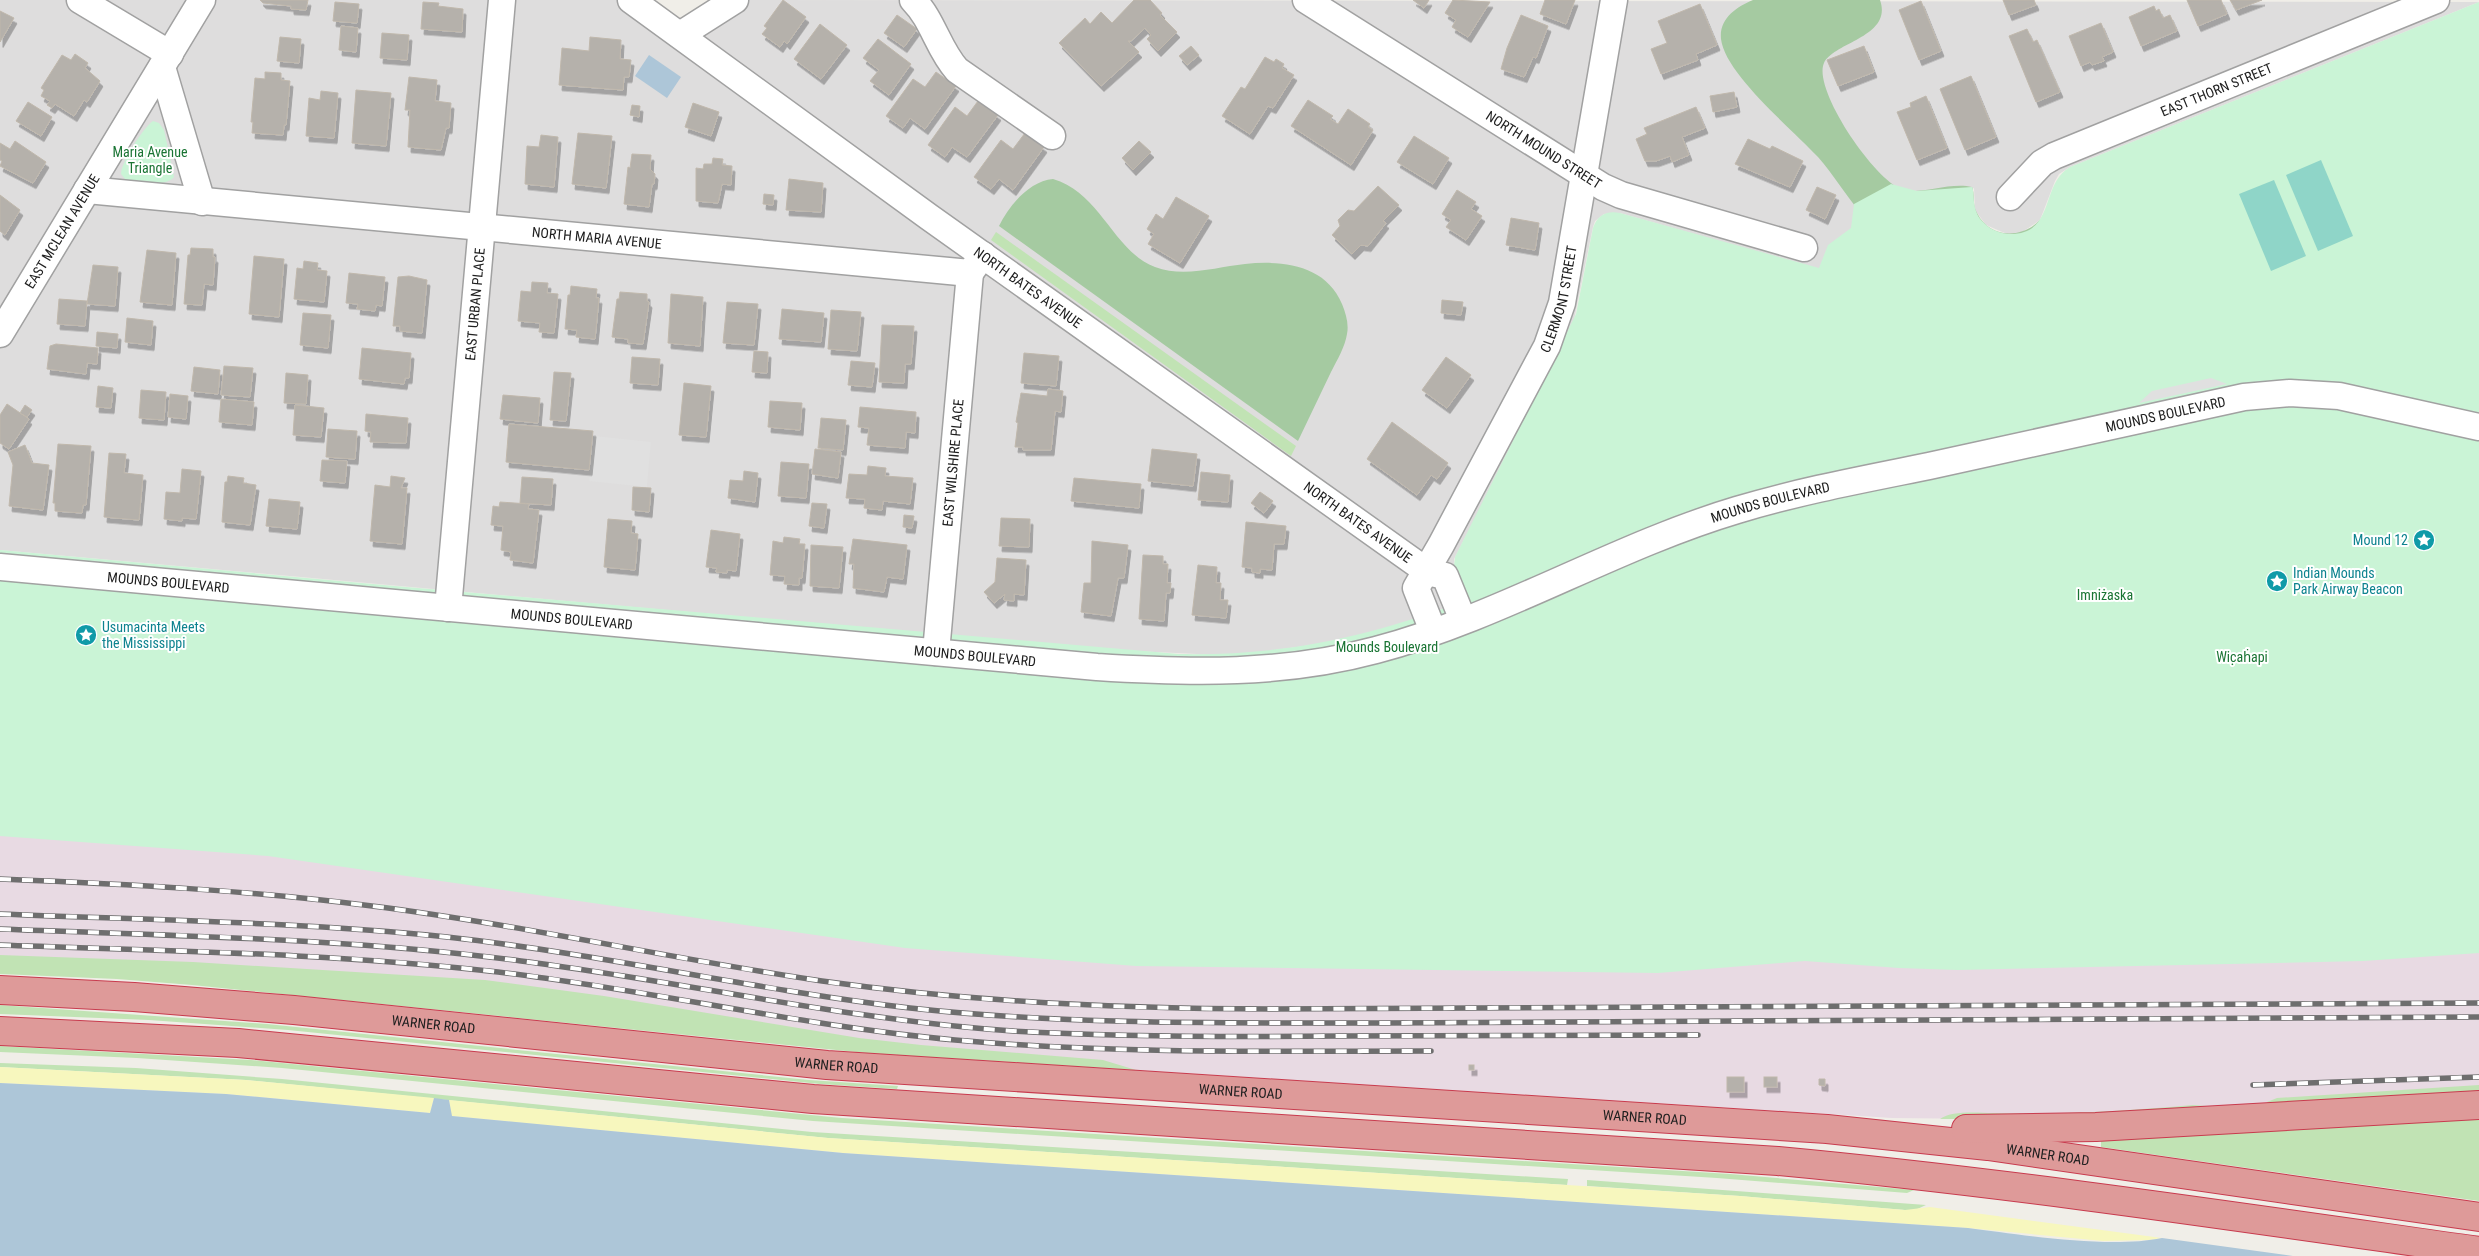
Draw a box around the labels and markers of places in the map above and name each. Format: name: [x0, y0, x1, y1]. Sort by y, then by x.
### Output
place icon: Mound 12: [2412, 528, 2436, 552]
place label: Mound 12: [2353, 532, 2408, 548]
place label: Indian Mounds Park Airway Beacon: [2293, 565, 2403, 597]
place icon: Indian Mounds Park Airway Beacon: [2265, 569, 2289, 593]
place label: Usumacinta Meets the Mississippi: [102, 619, 205, 651]
place icon: Usumacinta Meets the Mississippi: [74, 623, 98, 647]

